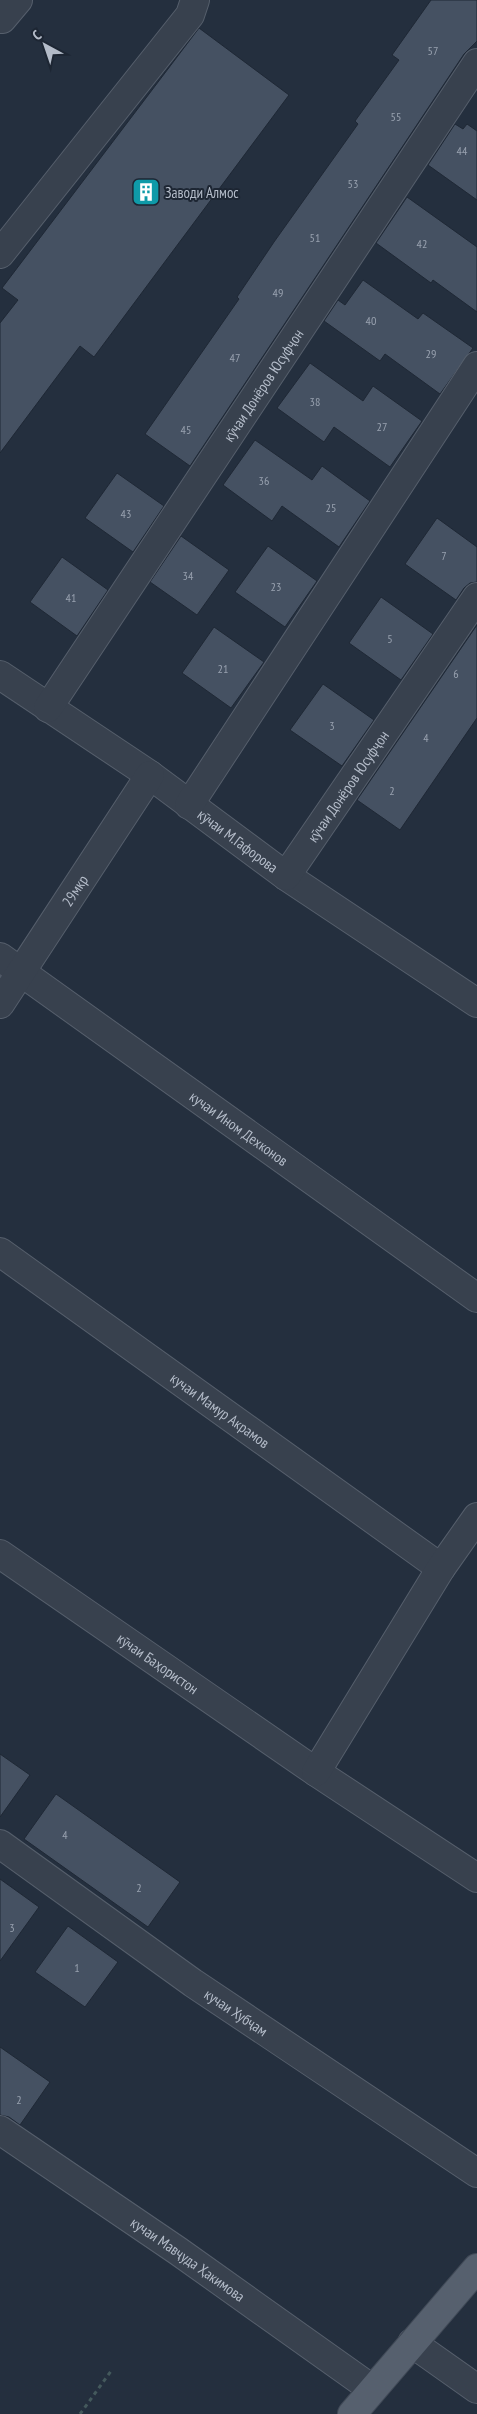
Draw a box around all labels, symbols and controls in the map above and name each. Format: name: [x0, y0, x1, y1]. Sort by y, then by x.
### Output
north arrow: [20, 20, 70, 70]
text: С: [28, 26, 45, 44]
house number: 57: [428, 43, 438, 58]
house number: 55: [391, 109, 401, 124]
house number: 44: [457, 143, 468, 158]
house number: 53: [348, 176, 358, 191]
building icon: Заводи Алмос: [131, 177, 161, 207]
place label: Заводи Алмос: [165, 183, 239, 202]
house number: 51: [310, 230, 320, 245]
house number: 42: [417, 236, 427, 251]
house number: 49: [273, 285, 283, 300]
house number: 40: [366, 313, 376, 328]
street label: кӯчаи Донёров Юсуфҷон: [219, 325, 307, 445]
house number: 29: [426, 346, 436, 361]
house number: 47: [230, 350, 240, 365]
house number: 38: [310, 394, 320, 409]
house number: 27: [377, 419, 387, 434]
house number: 45: [181, 422, 191, 437]
house number: 36: [259, 473, 269, 488]
house number: 25: [326, 500, 336, 515]
house number: 43: [121, 506, 131, 521]
house number: 7: [441, 548, 447, 563]
house number: 34: [183, 568, 194, 583]
house number: 23: [271, 579, 281, 594]
house number: 41: [66, 590, 76, 605]
house number: 5: [387, 631, 393, 646]
house number: 21: [218, 661, 228, 676]
house number: 6: [453, 666, 459, 681]
house number: 3: [329, 718, 335, 733]
street label: кӯчаи Донёров Юсуфҷон: [303, 727, 392, 846]
house number: 4: [423, 730, 429, 745]
house number: 2: [389, 783, 395, 798]
street label: кӯчаи М.Гафорова: [194, 804, 282, 876]
street label: 29мкр: [57, 871, 92, 910]
street label: кучаи Ином Дехконов: [186, 1086, 292, 1170]
street label: кучаи Мамур Акрамов: [167, 1368, 274, 1452]
street label: кӯчаи Баҳористон: [114, 1628, 202, 1698]
house number: 4: [62, 1827, 68, 1842]
house number: 2: [136, 1880, 142, 1895]
house number: 3: [9, 1920, 15, 1935]
house number: 1: [74, 1960, 80, 1975]
street label: кучаи Хубҷам: [201, 1984, 272, 2040]
house number: 2: [16, 2092, 22, 2107]
street label: кучаи Мавҷуда Ҳакимова: [127, 2212, 249, 2305]

